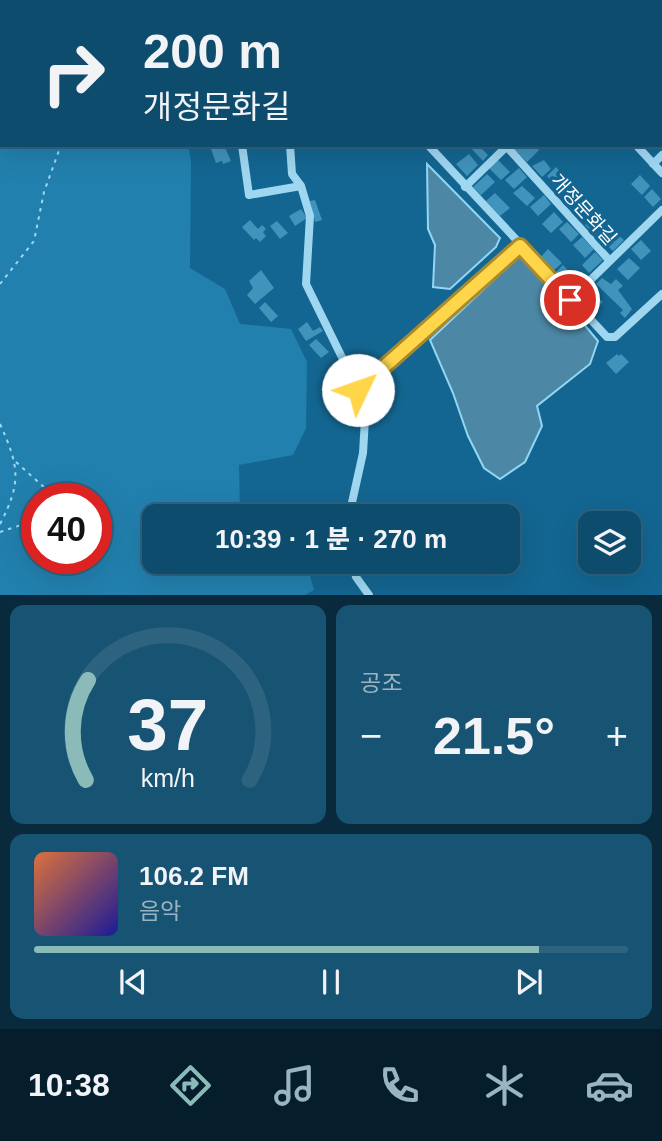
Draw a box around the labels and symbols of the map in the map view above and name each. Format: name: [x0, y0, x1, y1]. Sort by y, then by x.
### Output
street label: 개정문화길: [547, 170, 621, 249]
pin: [540, 270, 600, 330]
position arrow: [321, 353, 395, 427]
speed limit sign: 40: [21, 483, 112, 574]

